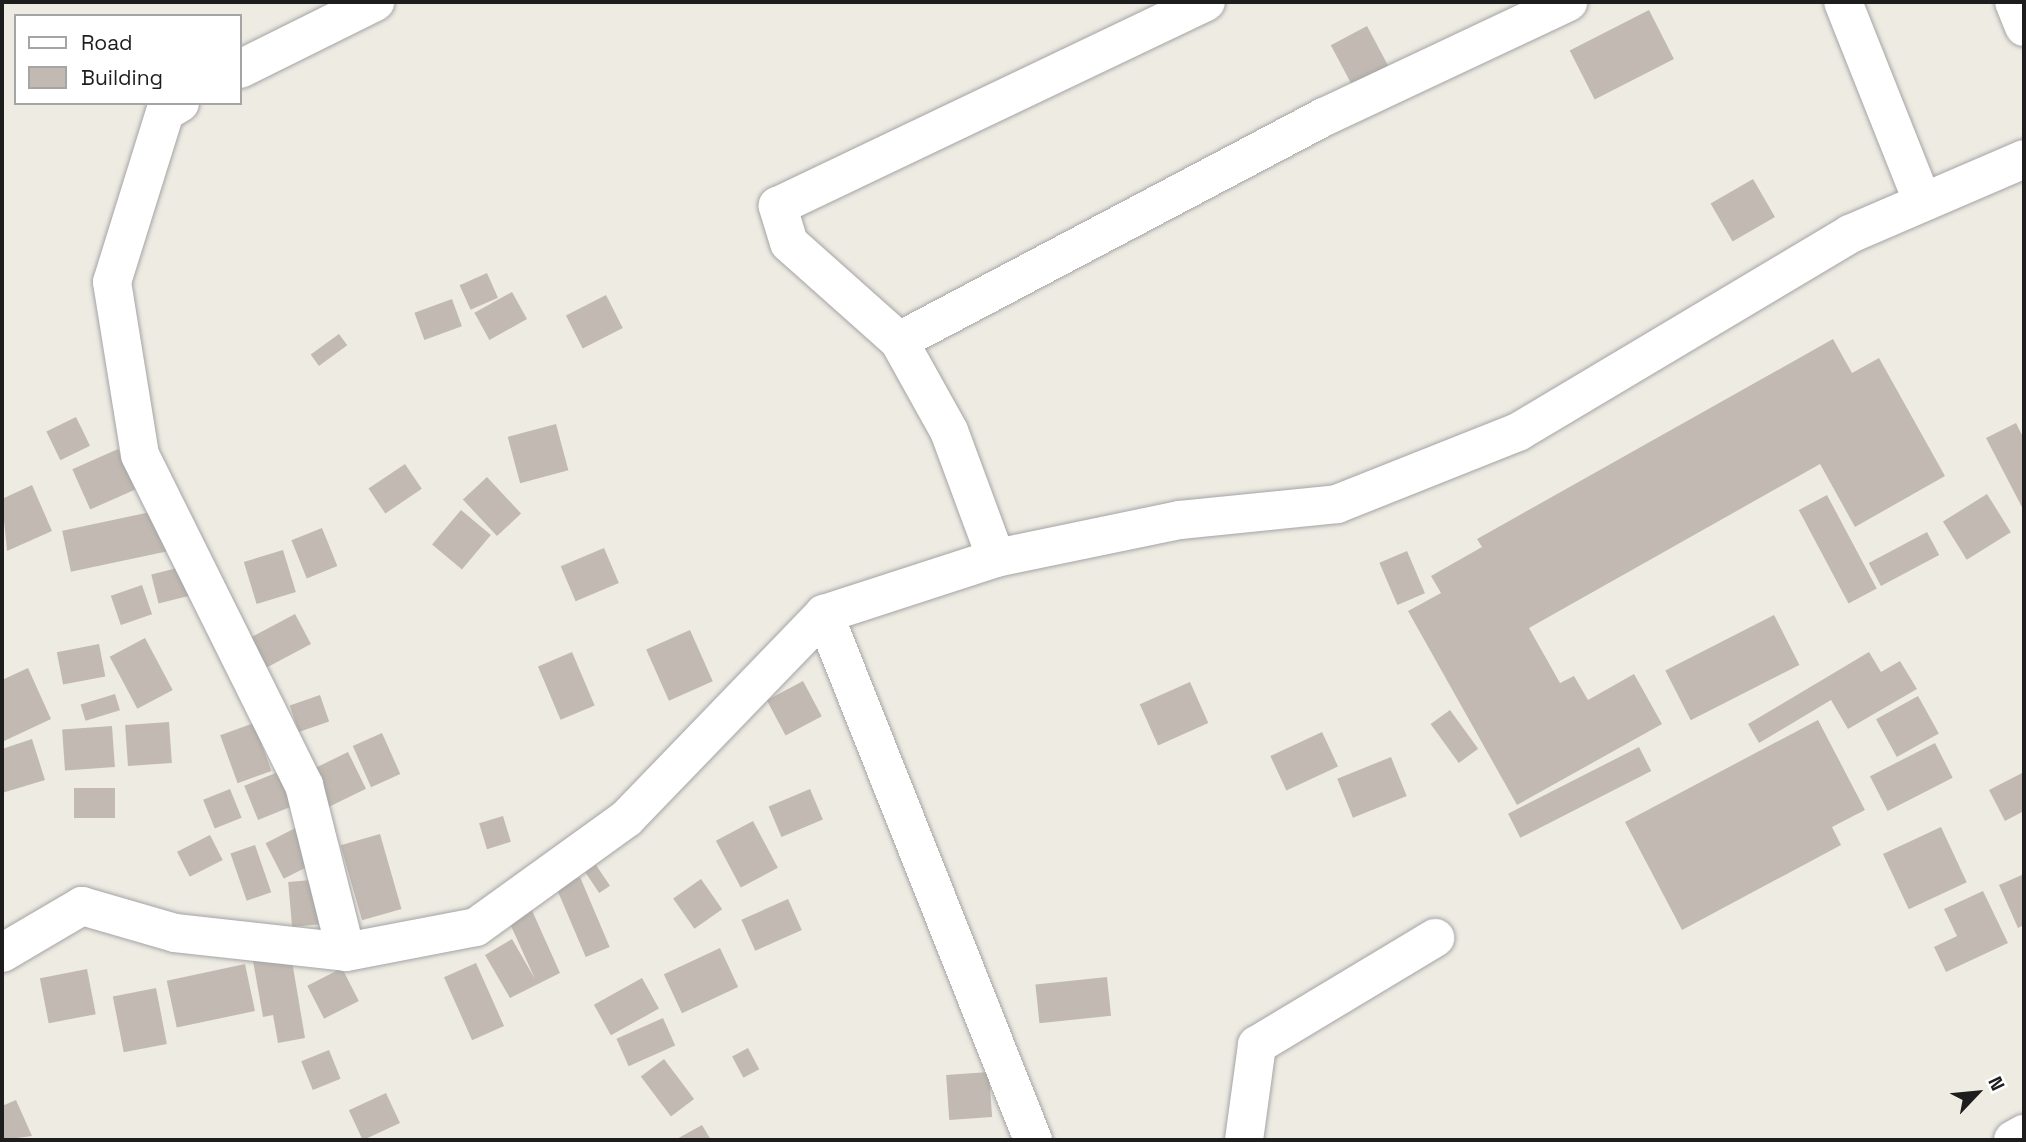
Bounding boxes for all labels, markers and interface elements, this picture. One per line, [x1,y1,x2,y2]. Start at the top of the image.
legend [14,14,242,105]
text: Road [81,29,133,56]
text: Building [81,64,163,91]
north arrow [1942,1058,2012,1128]
text: N [1982,1072,2010,1095]

